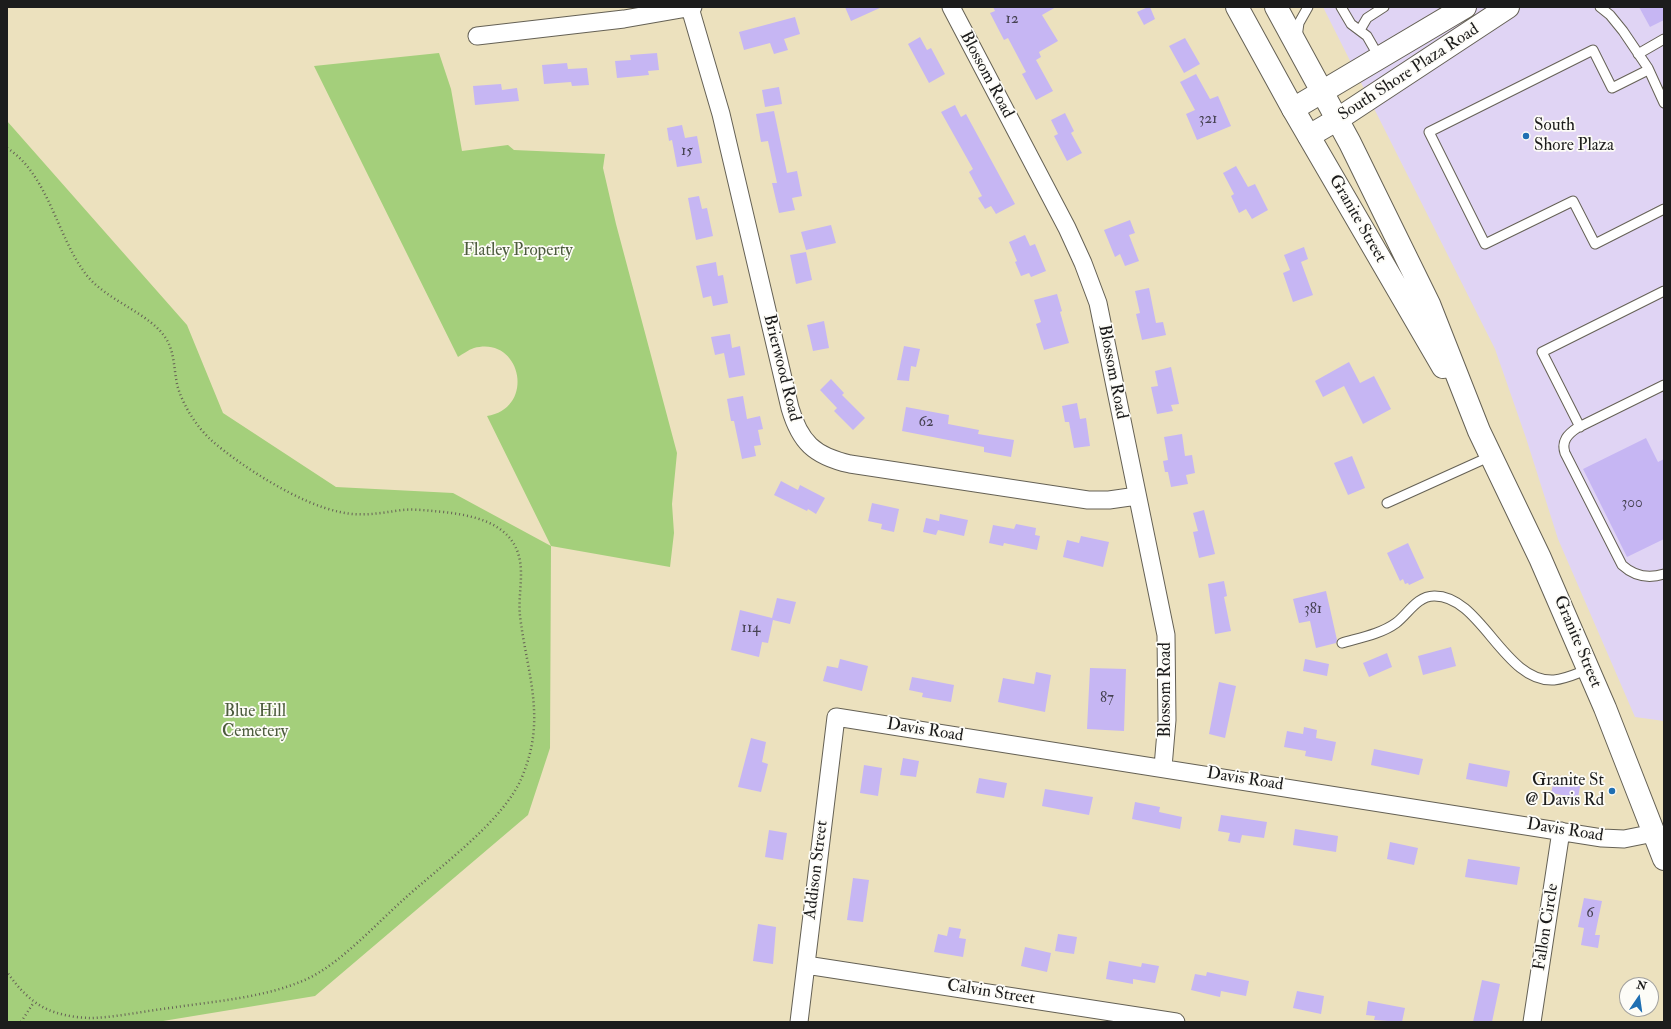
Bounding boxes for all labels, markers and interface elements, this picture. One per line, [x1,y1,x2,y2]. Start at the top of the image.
house number: 12 [1006,11,1018,29]
street label: South Shore Plaza Road [1335,20,1483,126]
street label: Blossom Road [955,28,1017,122]
house number: 321 [1199,111,1217,129]
place label: South Shore Plaza [1534,116,1614,156]
marker: South Shore Plaza [1521,131,1531,141]
house number: 15 [681,143,693,161]
street label: Granite Street [1324,171,1390,267]
park label: Flatley Property [463,241,573,261]
street label: Brierwood Road [758,312,804,424]
street label: Blossom Road [1093,323,1131,421]
house number: 62 [918,414,934,432]
house number: 300 [1621,495,1643,513]
street label: Granite Street [1548,593,1606,691]
house number: 381 [1304,601,1322,619]
house number: 114 [742,620,760,638]
street label: Blossom Road [1156,642,1176,738]
house number: 87 [1100,690,1114,708]
park label: Blue Hill Cemetery [222,702,288,742]
street label: Davis Road [885,715,965,747]
street label: Davis Road [1205,764,1285,796]
place label: Granite St @ Davis Rd [1525,771,1604,811]
marker: Granite St @ Davis Rd [1607,786,1617,796]
street label: Davis Road [1525,815,1605,847]
street label: Addison Street [801,819,833,921]
street label: Fallon Circle [1530,882,1564,972]
house number: 6 [1586,905,1594,923]
street label: Calvin Street [946,976,1036,1010]
north arrow [1619,977,1659,1017]
text: N [1635,978,1648,993]

